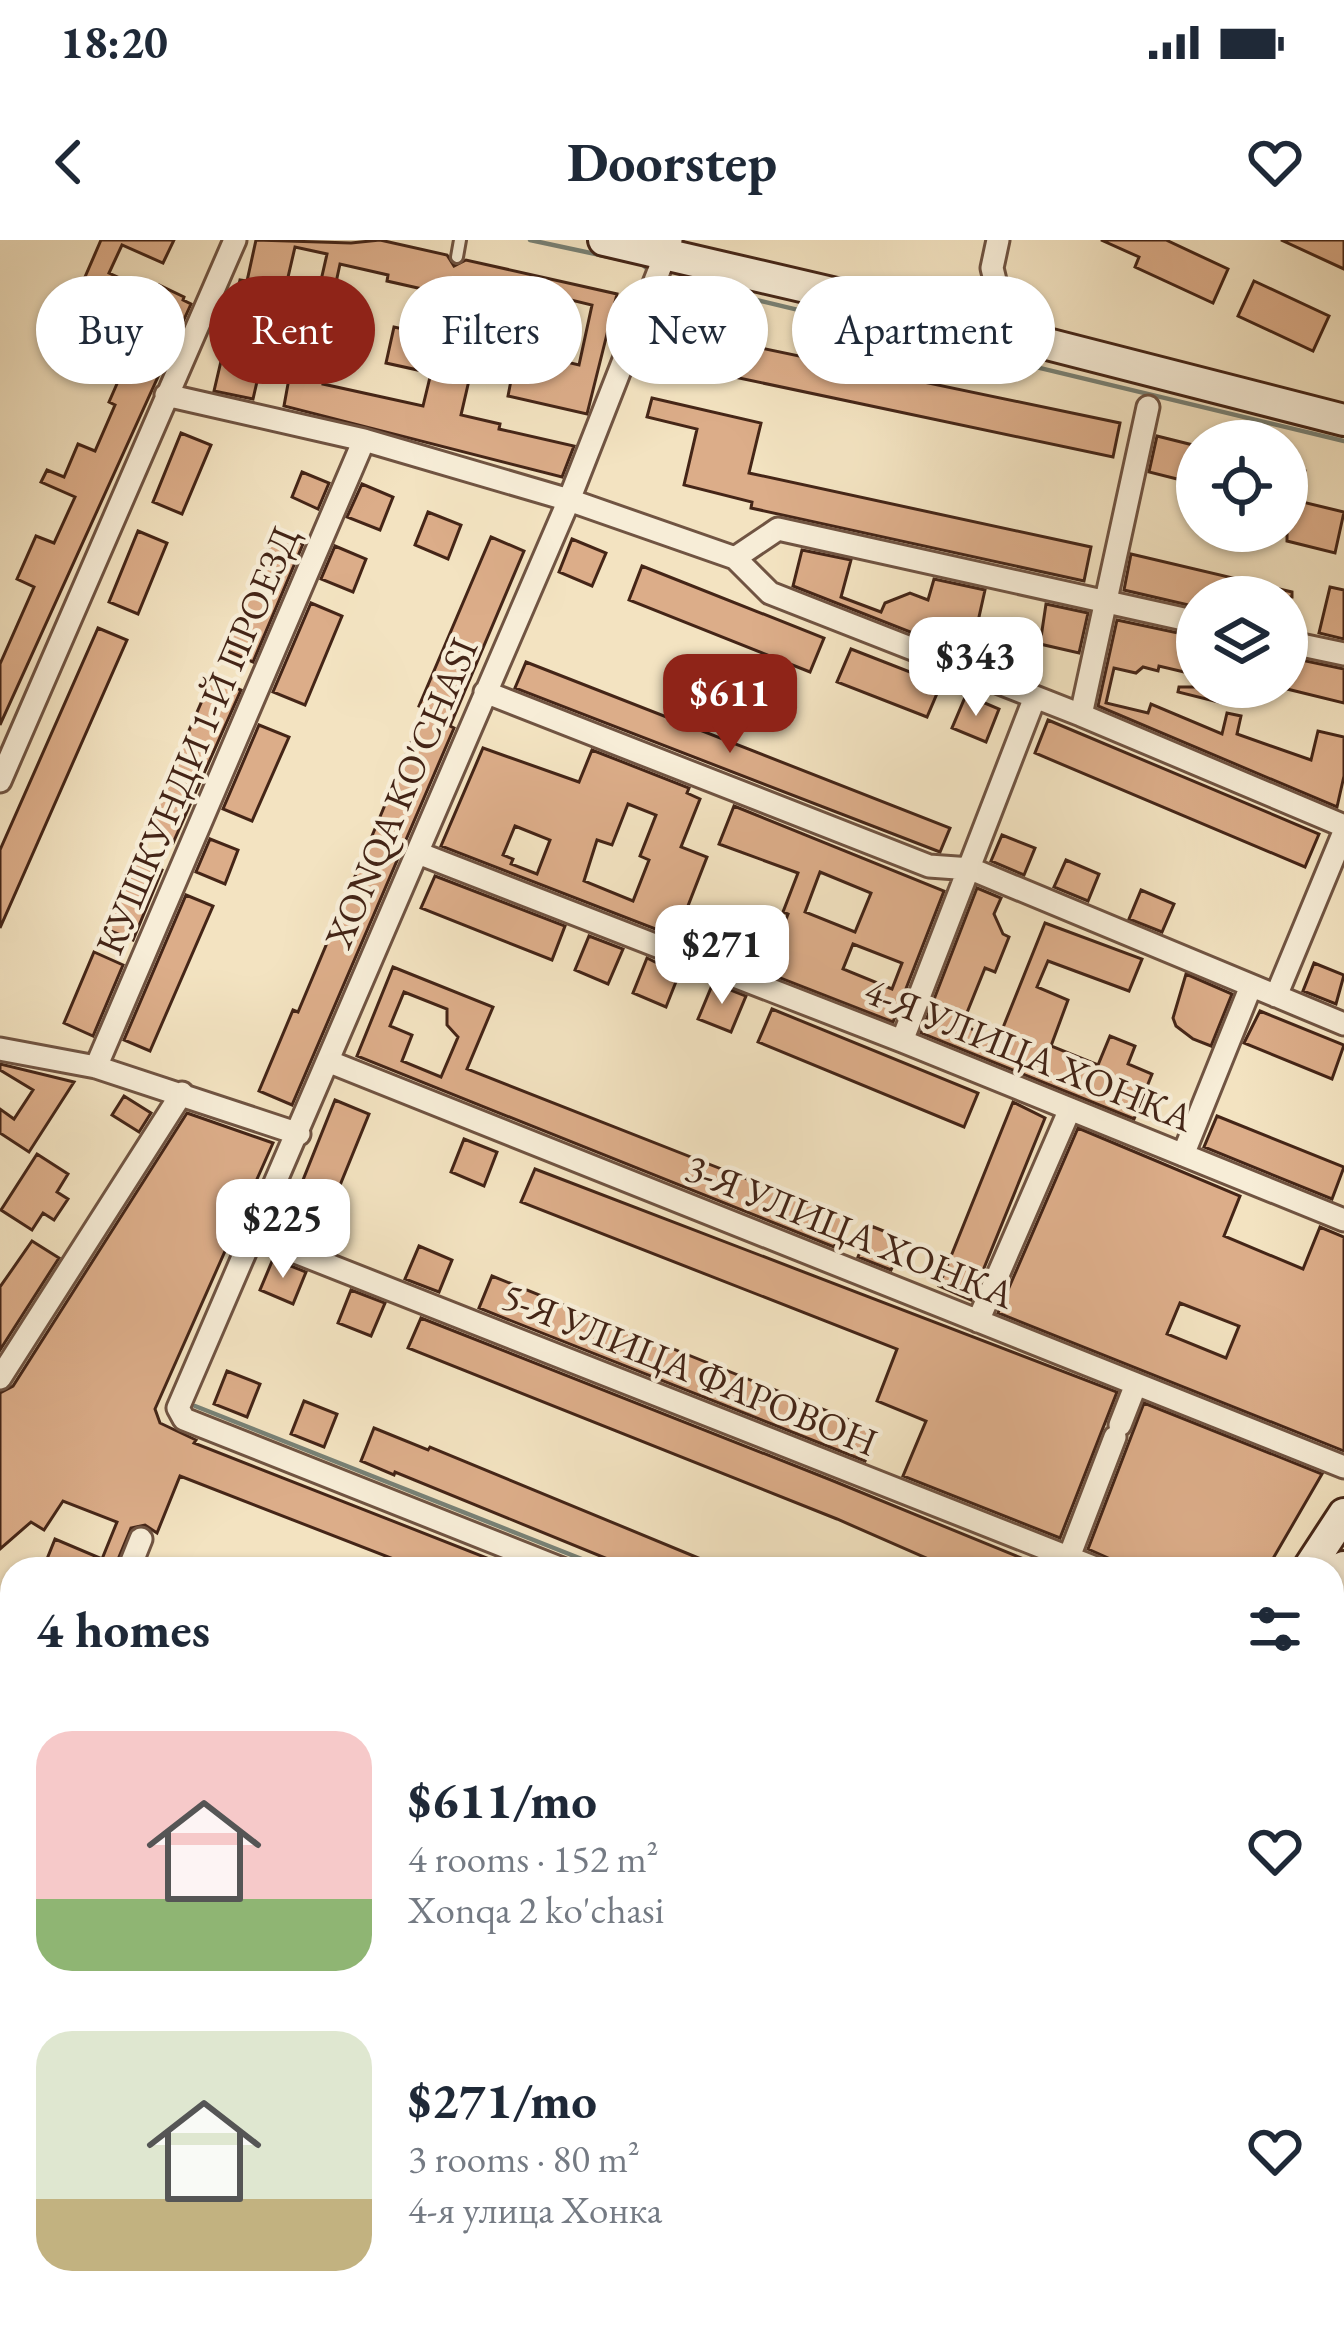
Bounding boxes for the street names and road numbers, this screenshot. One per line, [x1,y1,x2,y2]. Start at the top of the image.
street label: КУШКУНДИ 1-Й ПРОЕЗД [84,518,310,962]
street label: XONQA KO'CHASI [312,630,489,957]
street label: 4-Я УЛИЦА ХОНКА [857,965,1202,1144]
street label: 3-Я УЛИЦА ХОНКА [678,1142,1023,1321]
street label: 5-Я УЛИЦА ФАРОВОН [495,1270,885,1468]

